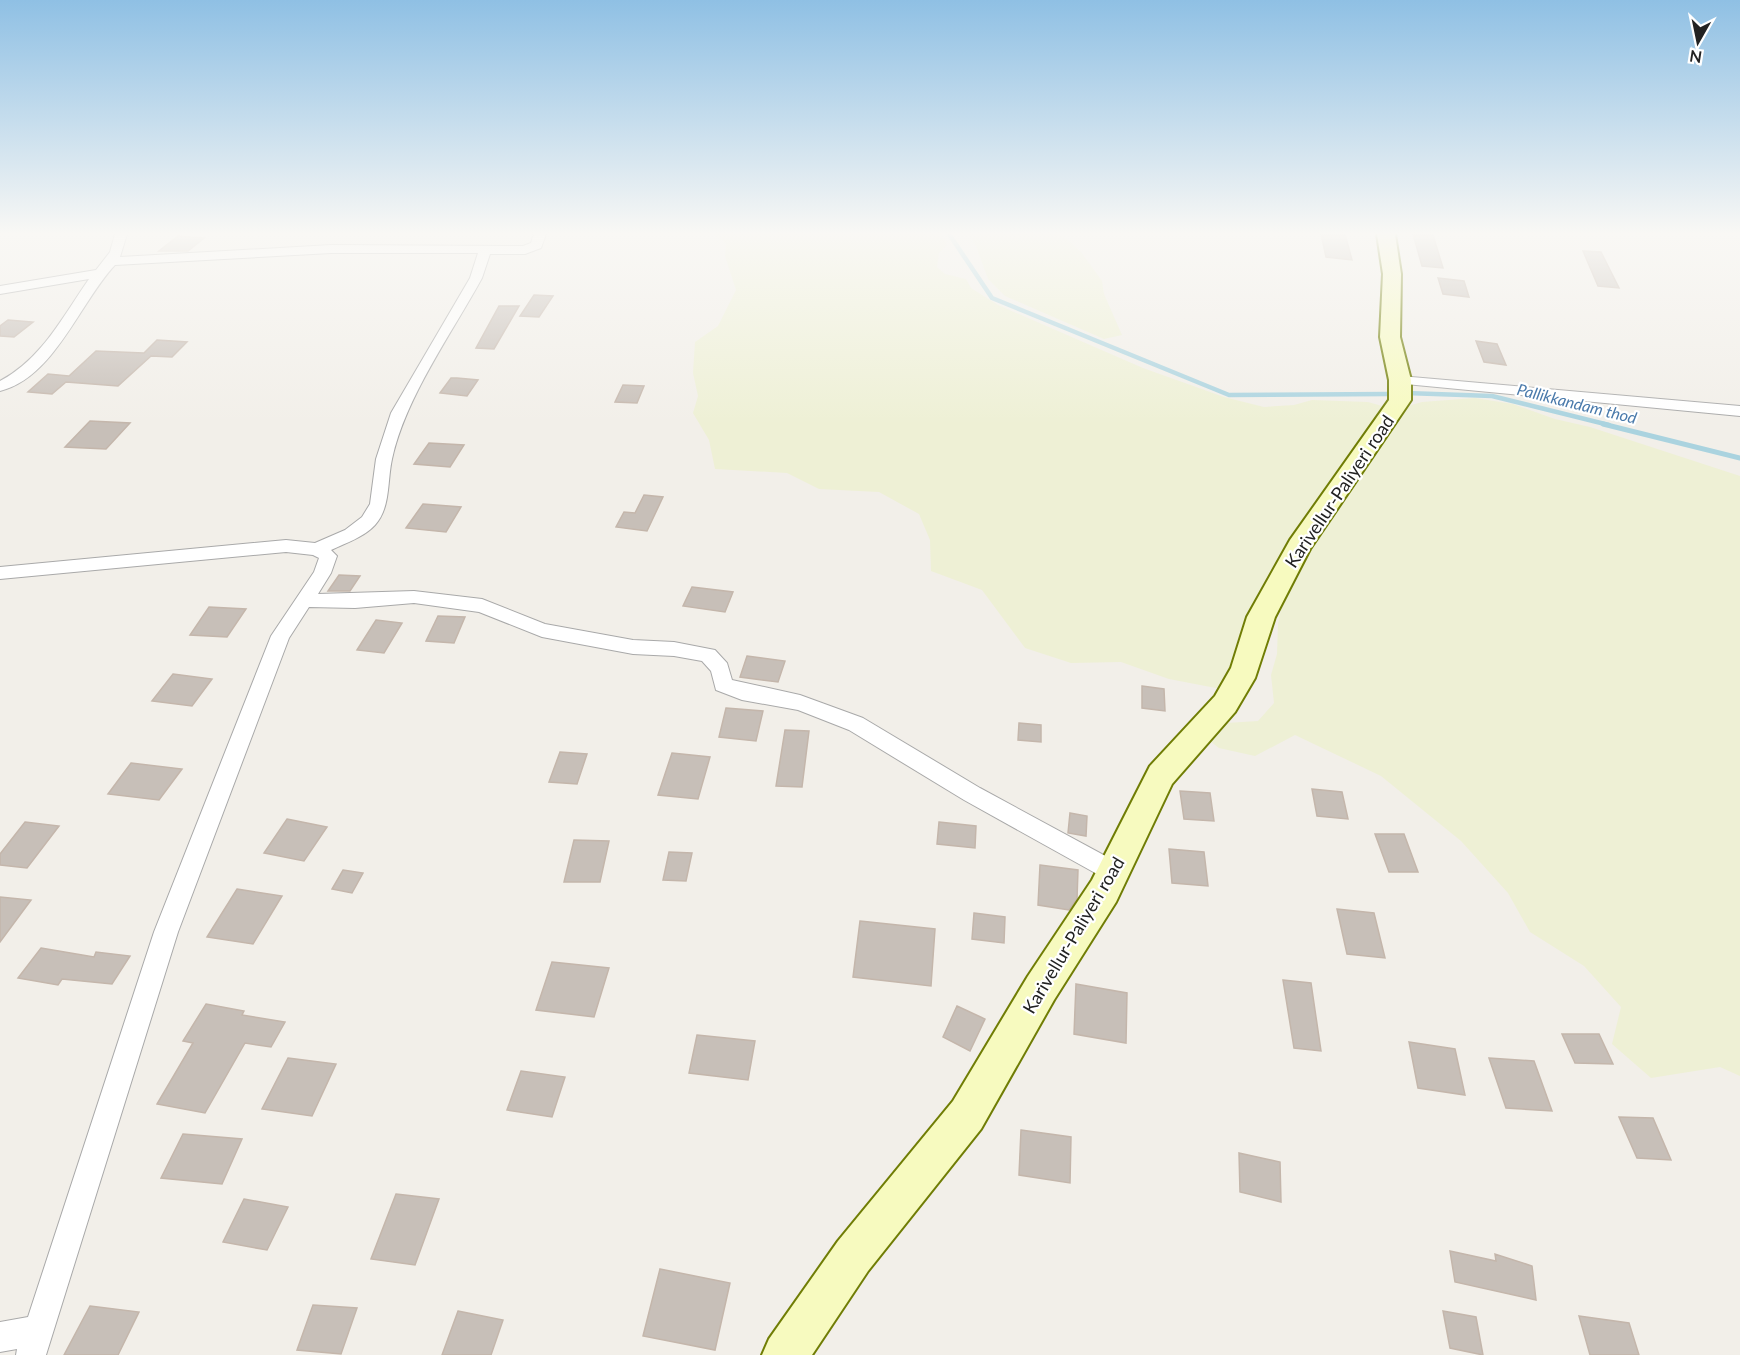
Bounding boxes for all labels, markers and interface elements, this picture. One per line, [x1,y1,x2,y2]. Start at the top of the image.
north arrow [1668,12,1728,72]
text: N [1688,47,1703,68]
water label: Pallikkandam thod [1515,379,1639,427]
street label: Karivellur-Paliyeri road [1280,411,1398,571]
street label: Karivellur-Paliyeri road [1017,853,1129,1017]

